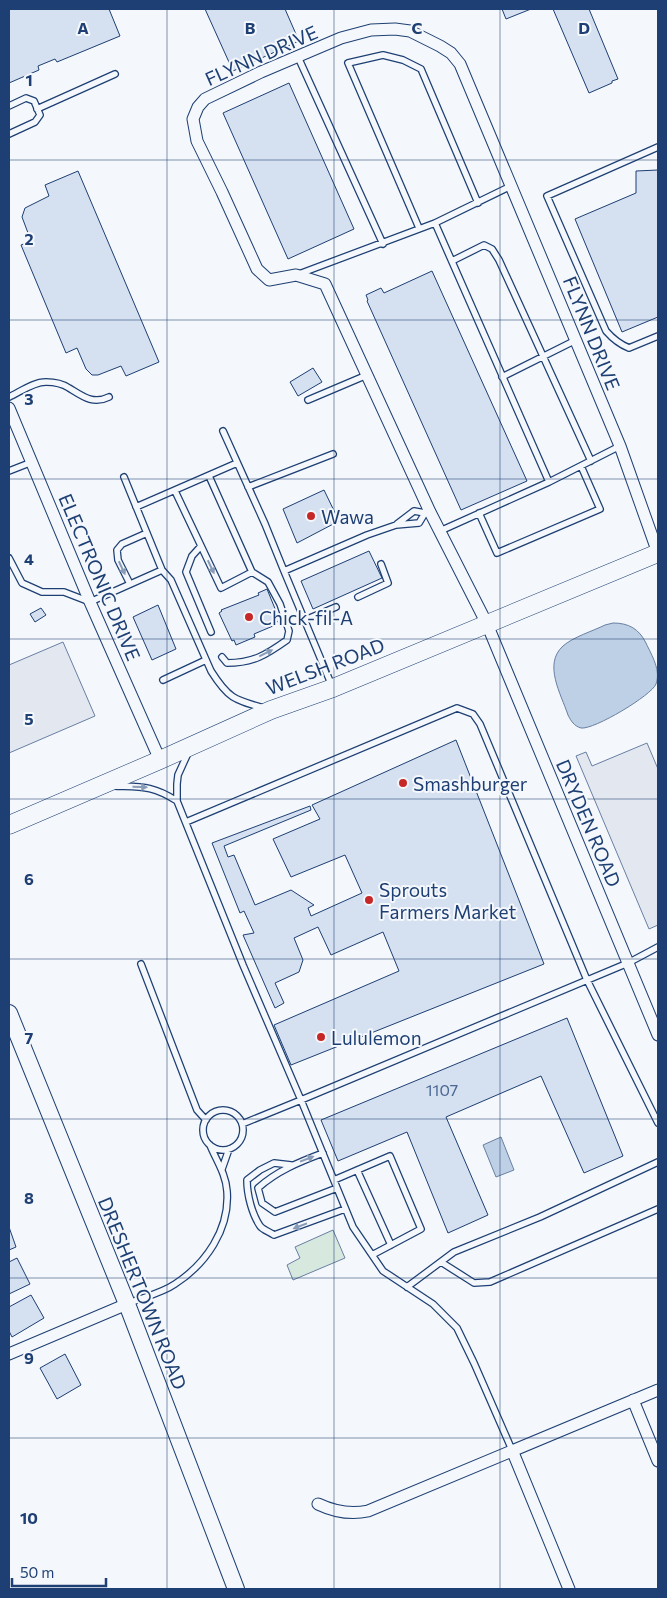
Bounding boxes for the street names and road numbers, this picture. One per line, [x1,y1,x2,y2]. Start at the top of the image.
street label: FLYNN DRIVE [201,20,321,90]
street label: FLYNN DRIVE [559,273,625,393]
street label: ELECTRONIC DRIVE [54,490,146,664]
street label: WELSH ROAD [263,633,387,699]
street label: DRYDEN ROAD [552,756,626,890]
street label: DRESHERTOWN ROAD [94,1193,192,1393]

